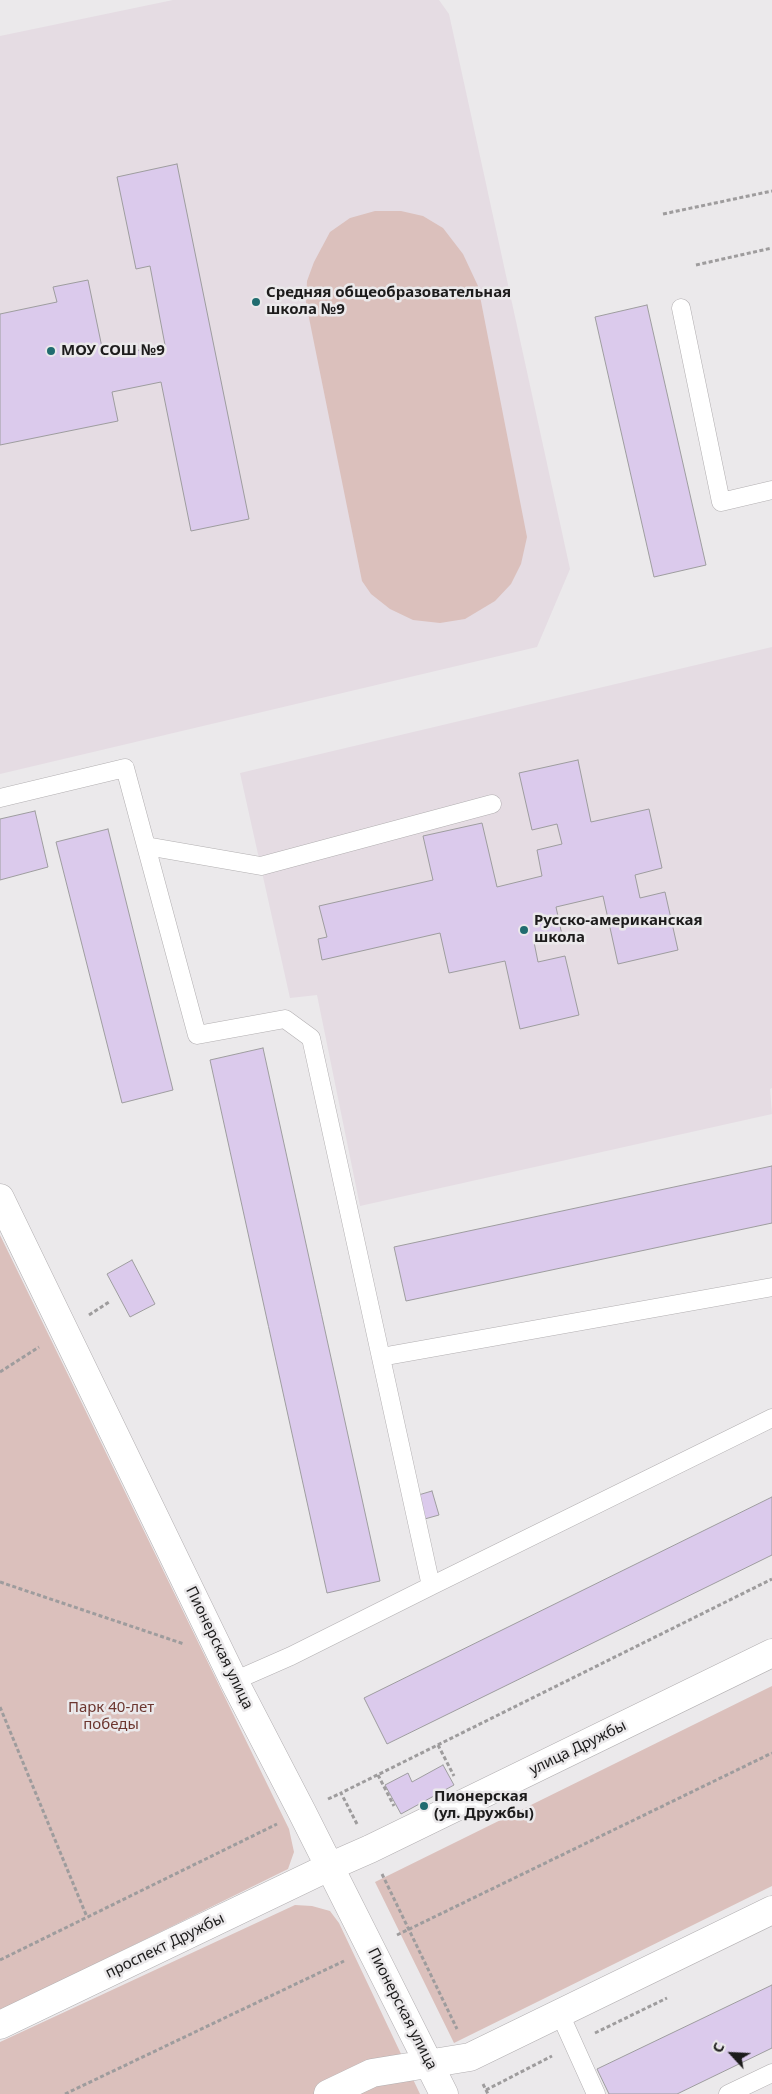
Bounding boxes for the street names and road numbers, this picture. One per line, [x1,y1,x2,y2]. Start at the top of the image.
street label: Пионерская улица [181,1584,257,1712]
street label: улица Дружбы [527,1717,629,1779]
street label: проспект Дружбы [103,1909,227,1983]
street label: Пионерская улица [363,1945,441,2073]

